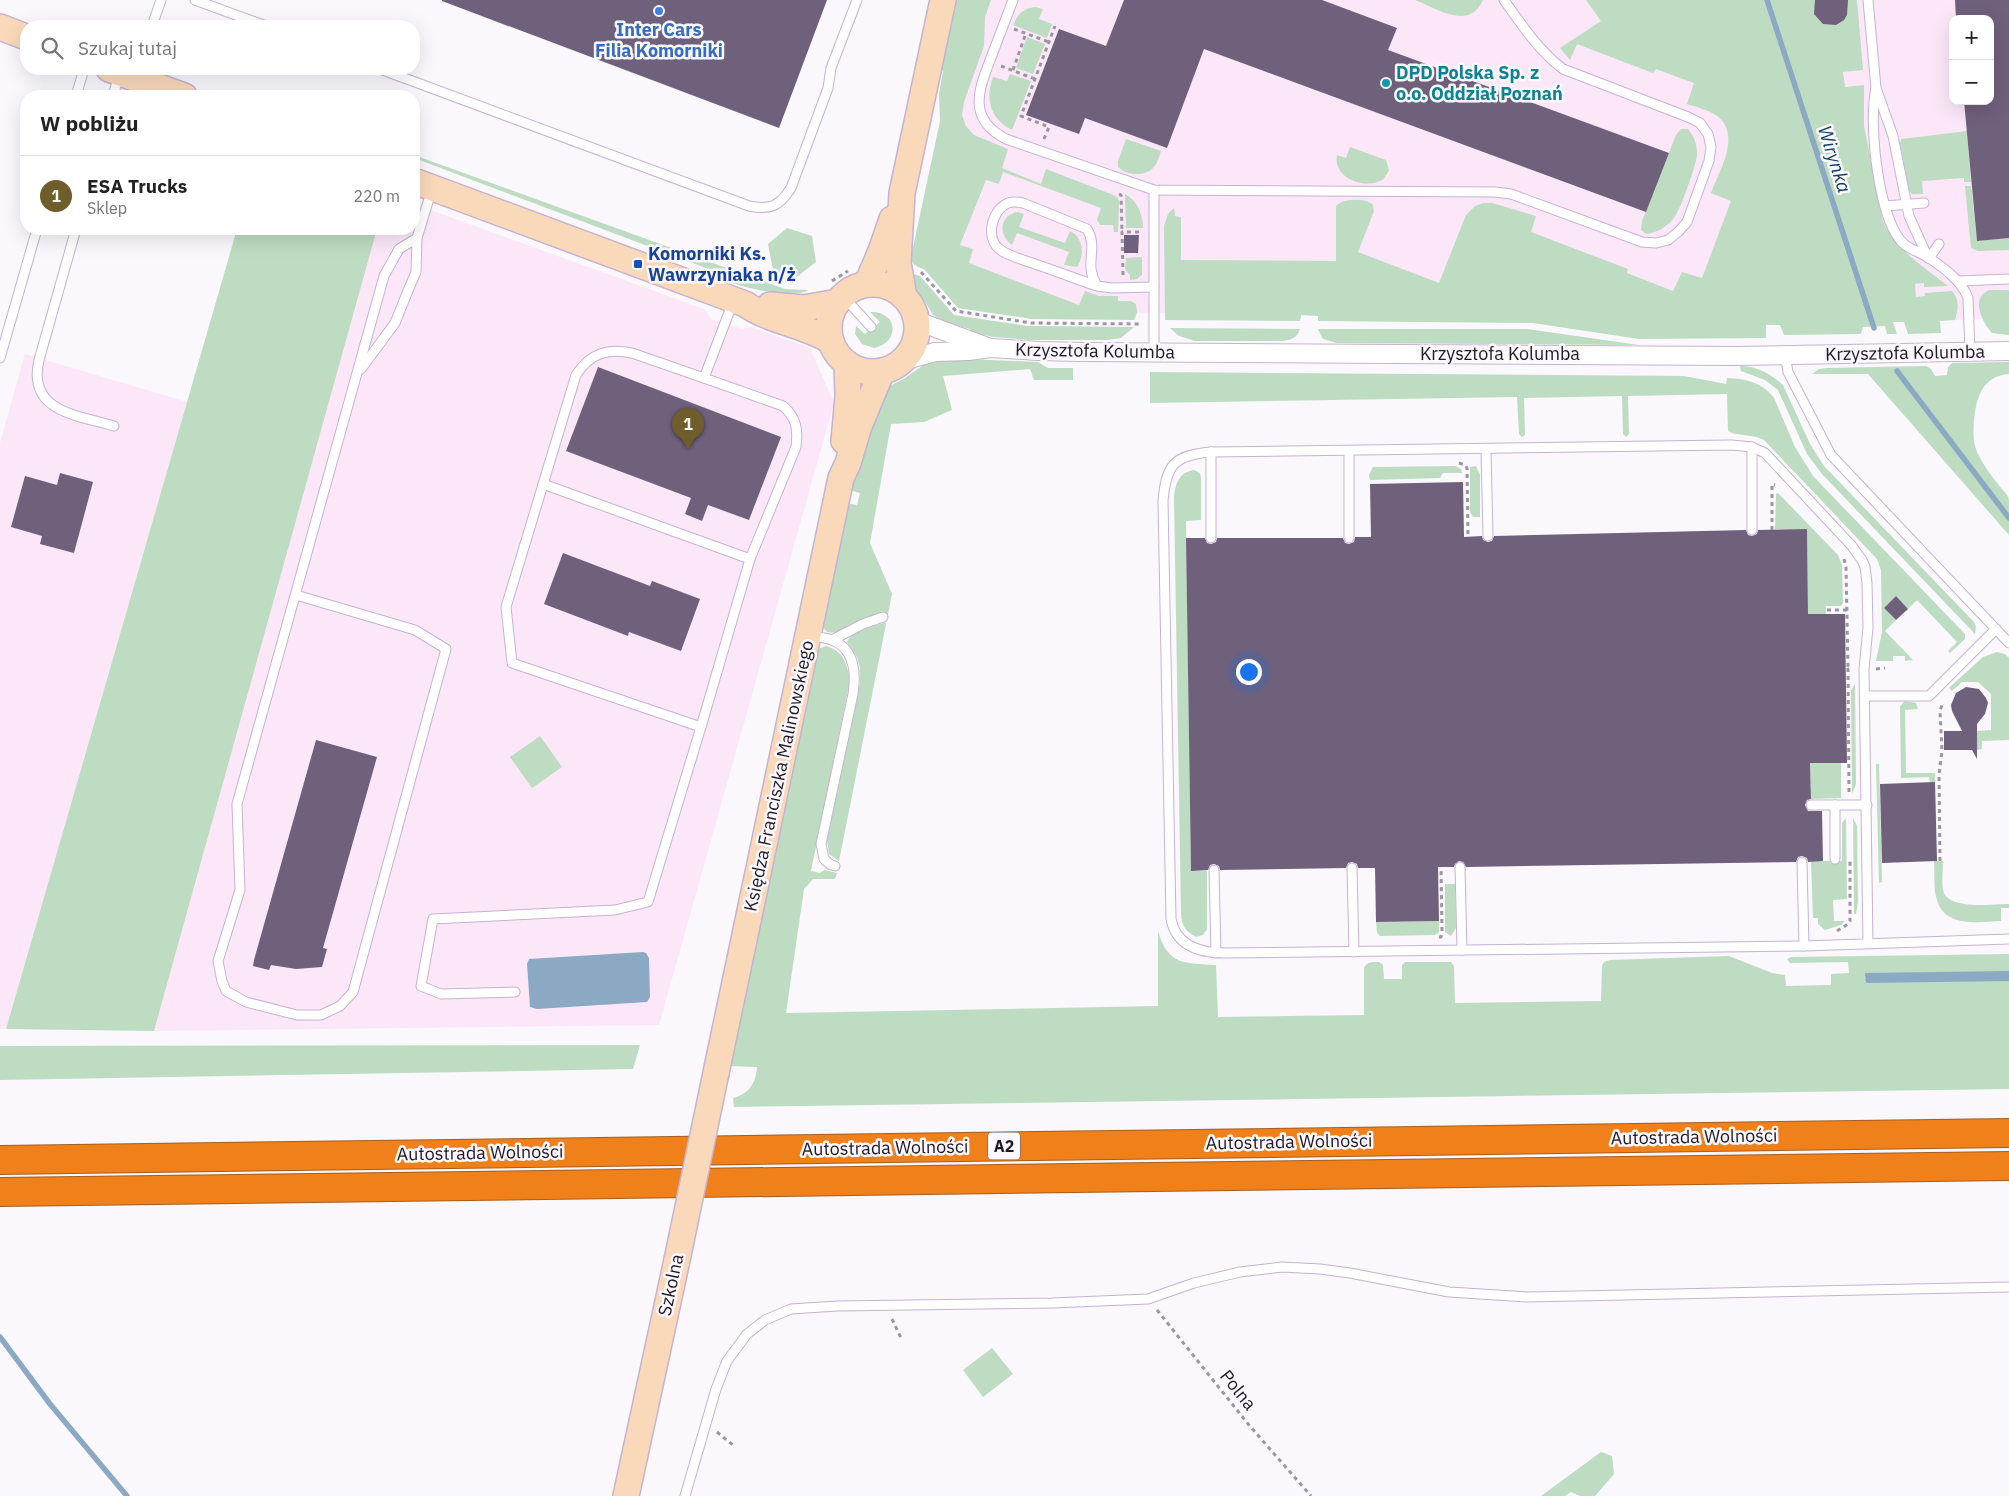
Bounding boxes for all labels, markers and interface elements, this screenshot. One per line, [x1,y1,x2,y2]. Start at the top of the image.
marker: Inter Cars Filia Komorniki [653,5,665,17]
map controls [1949,15,1994,105]
button: + [1949,15,1994,60]
place label: Inter Cars Filia Komorniki [595,18,723,62]
search box [20,20,420,75]
icon: search [38,34,66,62]
text: Szukaj tutaj [78,36,177,60]
button: − [1949,60,1994,105]
place label: DPD Polska Sp. z o.o. Oddział Poznań [1396,61,1563,105]
marker: DPD Polska Sp. z o.o. Oddział Poznań [1380,77,1392,89]
text: W pobliżu [40,109,139,137]
water label: Wirynka [1813,122,1857,196]
text: ESA Trucks [87,174,187,198]
text: 1 [51,186,61,206]
text: 220 m [353,186,400,206]
text: Sklep [87,198,127,218]
place label: Komorniki Ks. Wawrzyniaka n/ż [648,242,796,286]
marker: Komorniki Ks. Wawrzyniaka n/ż [632,258,644,270]
street label: Krzysztofa Kolumba [1015,338,1176,363]
street label: Krzysztofa Kolumba [1825,340,1986,365]
street label: Krzysztofa Kolumba [1420,342,1580,365]
pin: 1 [672,408,704,449]
street label: Księdza Franciszka Malinowskiego [738,638,819,914]
your location [1236,659,1262,685]
street label: Autostrada Wolności [1610,1124,1778,1149]
street label: Autostrada Wolności [1205,1129,1373,1154]
road number: A2 [988,1132,1020,1160]
street label: Autostrada Wolności [801,1135,969,1160]
street label: Autostrada Wolności [396,1140,564,1165]
street label: Szkolna [653,1251,688,1318]
street label: Polna [1215,1365,1262,1415]

